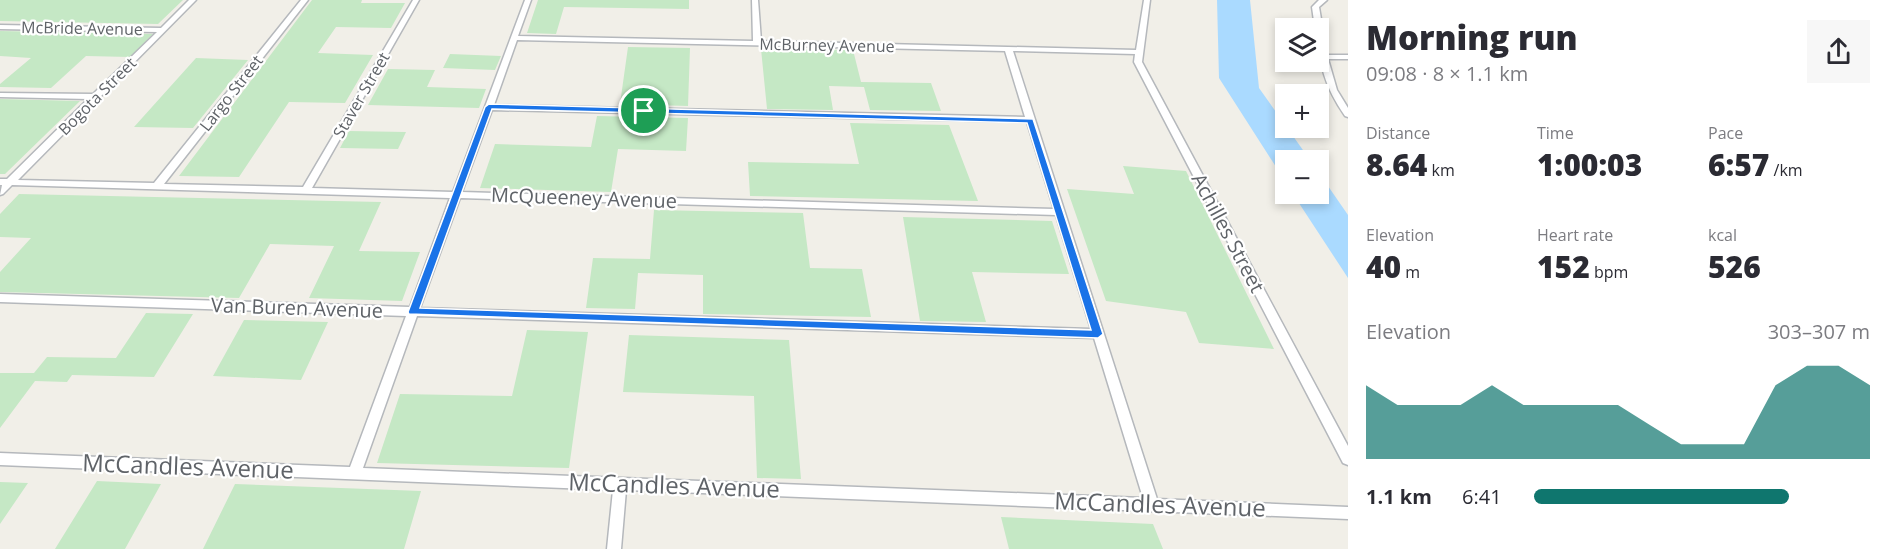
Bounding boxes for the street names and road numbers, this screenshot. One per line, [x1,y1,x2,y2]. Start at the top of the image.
street label: McBride Avenue [21,16,143,40]
street label: McBurney Avenue [759,33,895,57]
street label: Staver Street [328,48,395,142]
street label: Largo Street [194,50,268,136]
street label: Bogota Street [53,52,141,140]
street label: Achilles Street [1186,168,1271,297]
street label: McQueeney Avenue [491,181,678,214]
street label: Van Buren Avenue [211,291,384,324]
street label: McCandles Avenue [82,445,294,486]
street label: McCandles Avenue [568,464,780,505]
street label: McCandles Avenue [1054,483,1266,524]

